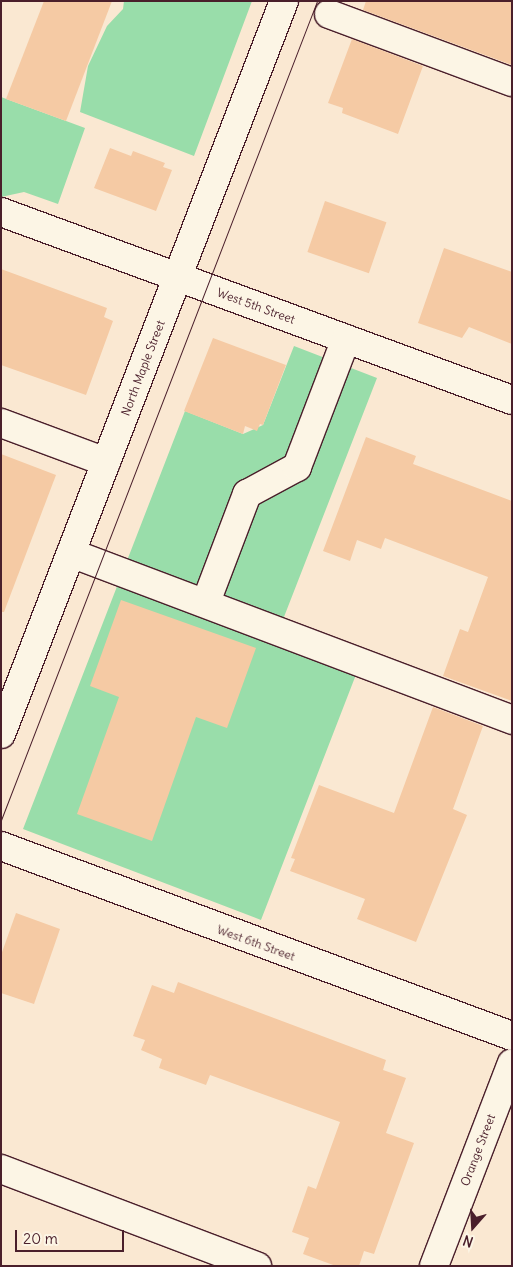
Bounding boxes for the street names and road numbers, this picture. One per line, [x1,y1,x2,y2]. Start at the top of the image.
street label: West 5th Street [215,285,297,327]
street label: North Maple Street [118,318,168,418]
street label: West 6th Street [215,922,297,964]
street label: Orange Street [458,1112,498,1188]

